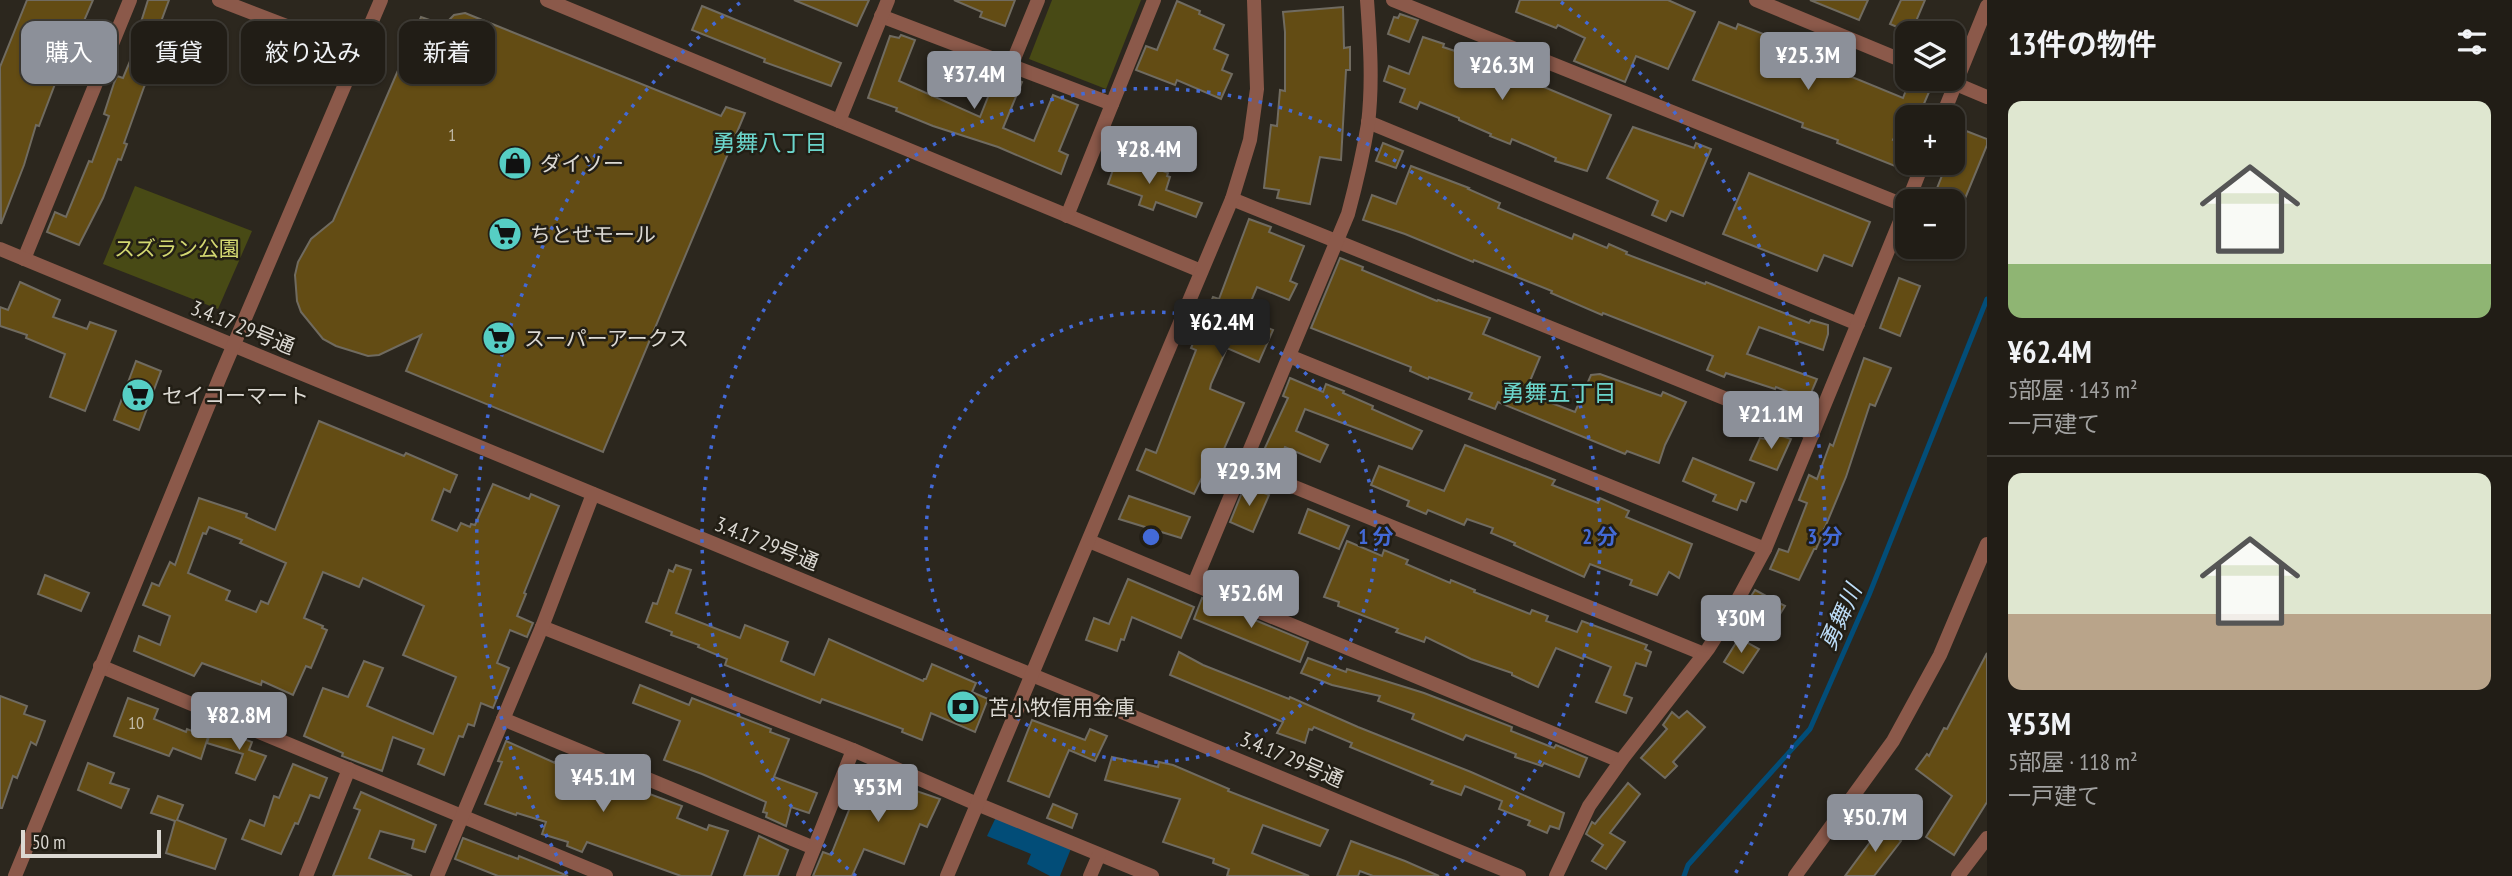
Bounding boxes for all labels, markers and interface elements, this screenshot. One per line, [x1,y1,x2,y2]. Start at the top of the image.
chip: 購入 [21,21,117,84]
chip: 賃貸 [131,21,227,84]
chip: 絞り込み [241,21,385,84]
chip: 新着 [399,21,495,84]
map controls [1895,21,1965,259]
button: layers [1895,21,1965,91]
icon: filters [2453,23,2491,61]
text: 13件の物件 [2008,24,2157,63]
pin: ¥25.3M [1751,32,1865,92]
text: ¥25.3M [1776,40,1840,69]
pin: ¥26.3M [1445,42,1559,102]
text: ¥26.3M [1470,50,1534,79]
pin: ¥37.4M [917,52,1031,111]
text: ¥37.4M [943,59,1005,88]
button: + [1895,105,1965,175]
house number: 1 [448,123,456,146]
pin: ¥28.4M [1092,127,1206,186]
district label: 勇舞八丁目 [713,128,828,157]
text: ¥28.4M [1117,134,1181,163]
shop icon: ダイソー [496,144,534,182]
icon: home [2187,146,2313,272]
place label: ダイソー [540,150,624,177]
button: − [1895,189,1965,259]
supermarket icon: ちとせモール [486,215,524,253]
place label: ちとせモール [530,221,656,248]
park label: スズラン公園 [114,235,240,262]
street label: 3.4.17 29号通 [187,294,299,360]
pin: ¥62.4M [1165,300,1279,359]
text: ¥62.4M [1190,307,1254,336]
supermarket icon: スーパーアークス [480,319,518,357]
place label: スーパーアークス [524,325,689,352]
text: ¥62.4M [2008,332,2092,371]
text: 5部屋 · 143 m² [2008,375,2138,404]
supermarket icon: セイコーマート [119,376,157,414]
district label: 勇舞五丁目 [1502,378,1617,407]
place label: セイコーマート [162,382,309,409]
pin: ¥21.1M [1714,392,1828,451]
text: ¥21.1M [1739,399,1803,428]
text: 一戸建て [2008,409,2100,438]
pin: ¥29.3M [1192,448,1306,508]
text: ¥29.3M [1217,456,1281,485]
street label: 3.4.17 29号通 [711,510,823,576]
icon: home [2187,518,2313,644]
text: 1 分 [1358,523,1394,550]
text: 2 分 [1582,523,1618,550]
text: 3 分 [1807,523,1843,550]
centre of rings [1139,525,1163,549]
pin: ¥52.6M [1194,570,1308,630]
water label: 勇舞川 [1813,577,1868,654]
text: ¥52.6M [1219,578,1283,607]
pin: ¥30M [1700,596,1782,655]
text: ¥30M [1717,603,1765,632]
bank icon: 苫小牧信用金庫 [944,688,982,726]
pin: ¥82.8M [182,692,296,752]
place label: 苫小牧信用金庫 [988,694,1135,721]
text: ¥82.8M [207,700,271,729]
text: ¥53M [2008,704,2071,743]
house number: 10 [128,711,144,734]
street label: 3.4.17 29号通 [1236,725,1348,793]
text: 5部屋 · 118 m² [2008,747,2138,776]
pin: ¥45.1M [546,754,660,814]
text: ¥45.1M [571,762,635,791]
pin: ¥53M [837,764,919,824]
text: ¥53M [854,772,902,801]
text: 一戸建て [2008,781,2100,810]
pin: ¥50.7M [1818,794,1932,854]
text: ¥50.7M [1843,802,1907,831]
scale bar [21,827,161,859]
text: 50 m [32,830,66,854]

